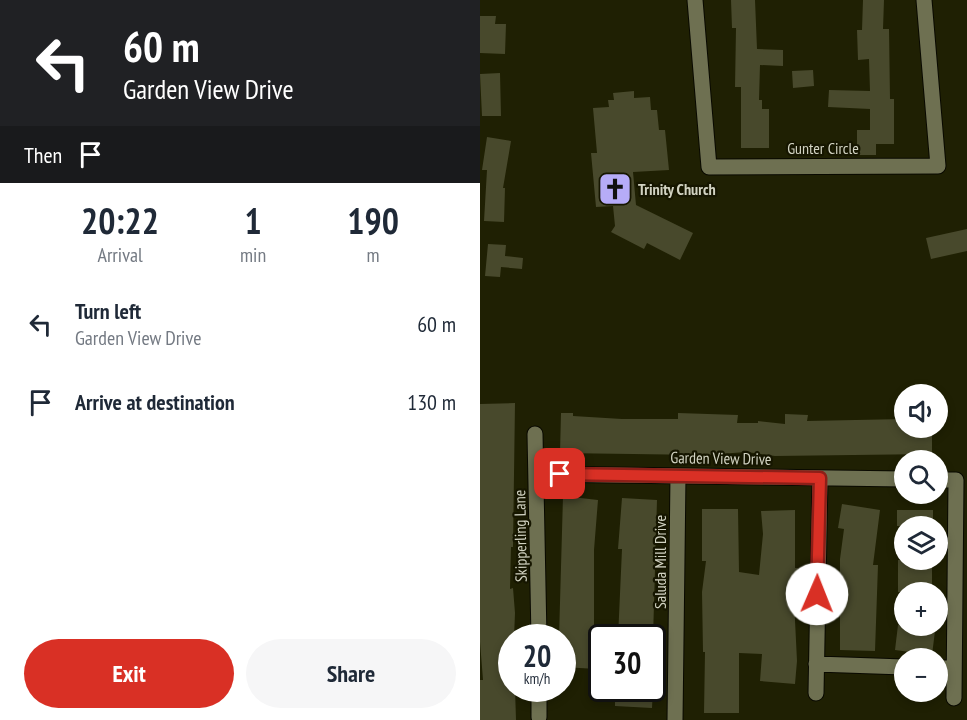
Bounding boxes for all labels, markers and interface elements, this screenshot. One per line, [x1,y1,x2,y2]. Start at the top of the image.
text: 60 m [123,19,200,74]
icon: left [24,24,102,102]
text: Garden View Drive [123,72,294,106]
icon: arrive [74,138,107,171]
street label: Gunter Circle [787,138,859,158]
text: Then [24,141,62,169]
church icon: Trinity Church [597,171,633,207]
place label: Trinity Church [638,179,716,199]
text: 20:22 [81,197,159,244]
text: 1 [244,197,262,244]
text: 190 [347,197,399,244]
text: Arrival [97,242,143,268]
text: min [240,242,266,268]
text: m [367,242,380,268]
text: Turn left [75,297,141,325]
icon: left [24,308,57,341]
text: 60 m [417,310,456,338]
text: Garden View Drive [75,325,201,351]
map controls [894,384,948,702]
button: sound [894,384,948,438]
icon: arrive [24,386,57,419]
text: Arrive at destination [75,388,235,416]
text: 130 m [407,388,456,416]
street label: Garden View Drive [670,447,772,469]
pin [534,448,585,499]
button: search [894,450,948,504]
icon: arrive [543,457,576,490]
street label: Skipperling Lane [509,490,531,582]
street label: Saluda Mill Drive [650,515,670,609]
button: layers [894,516,948,570]
position arrow [785,562,849,626]
button: + [894,582,948,636]
speed limit sign: 30 [588,624,666,702]
text: 20 [523,636,551,675]
button: Exit [24,639,234,708]
button: Share [246,639,456,708]
button: − [894,648,948,702]
text: km/h [524,669,550,688]

